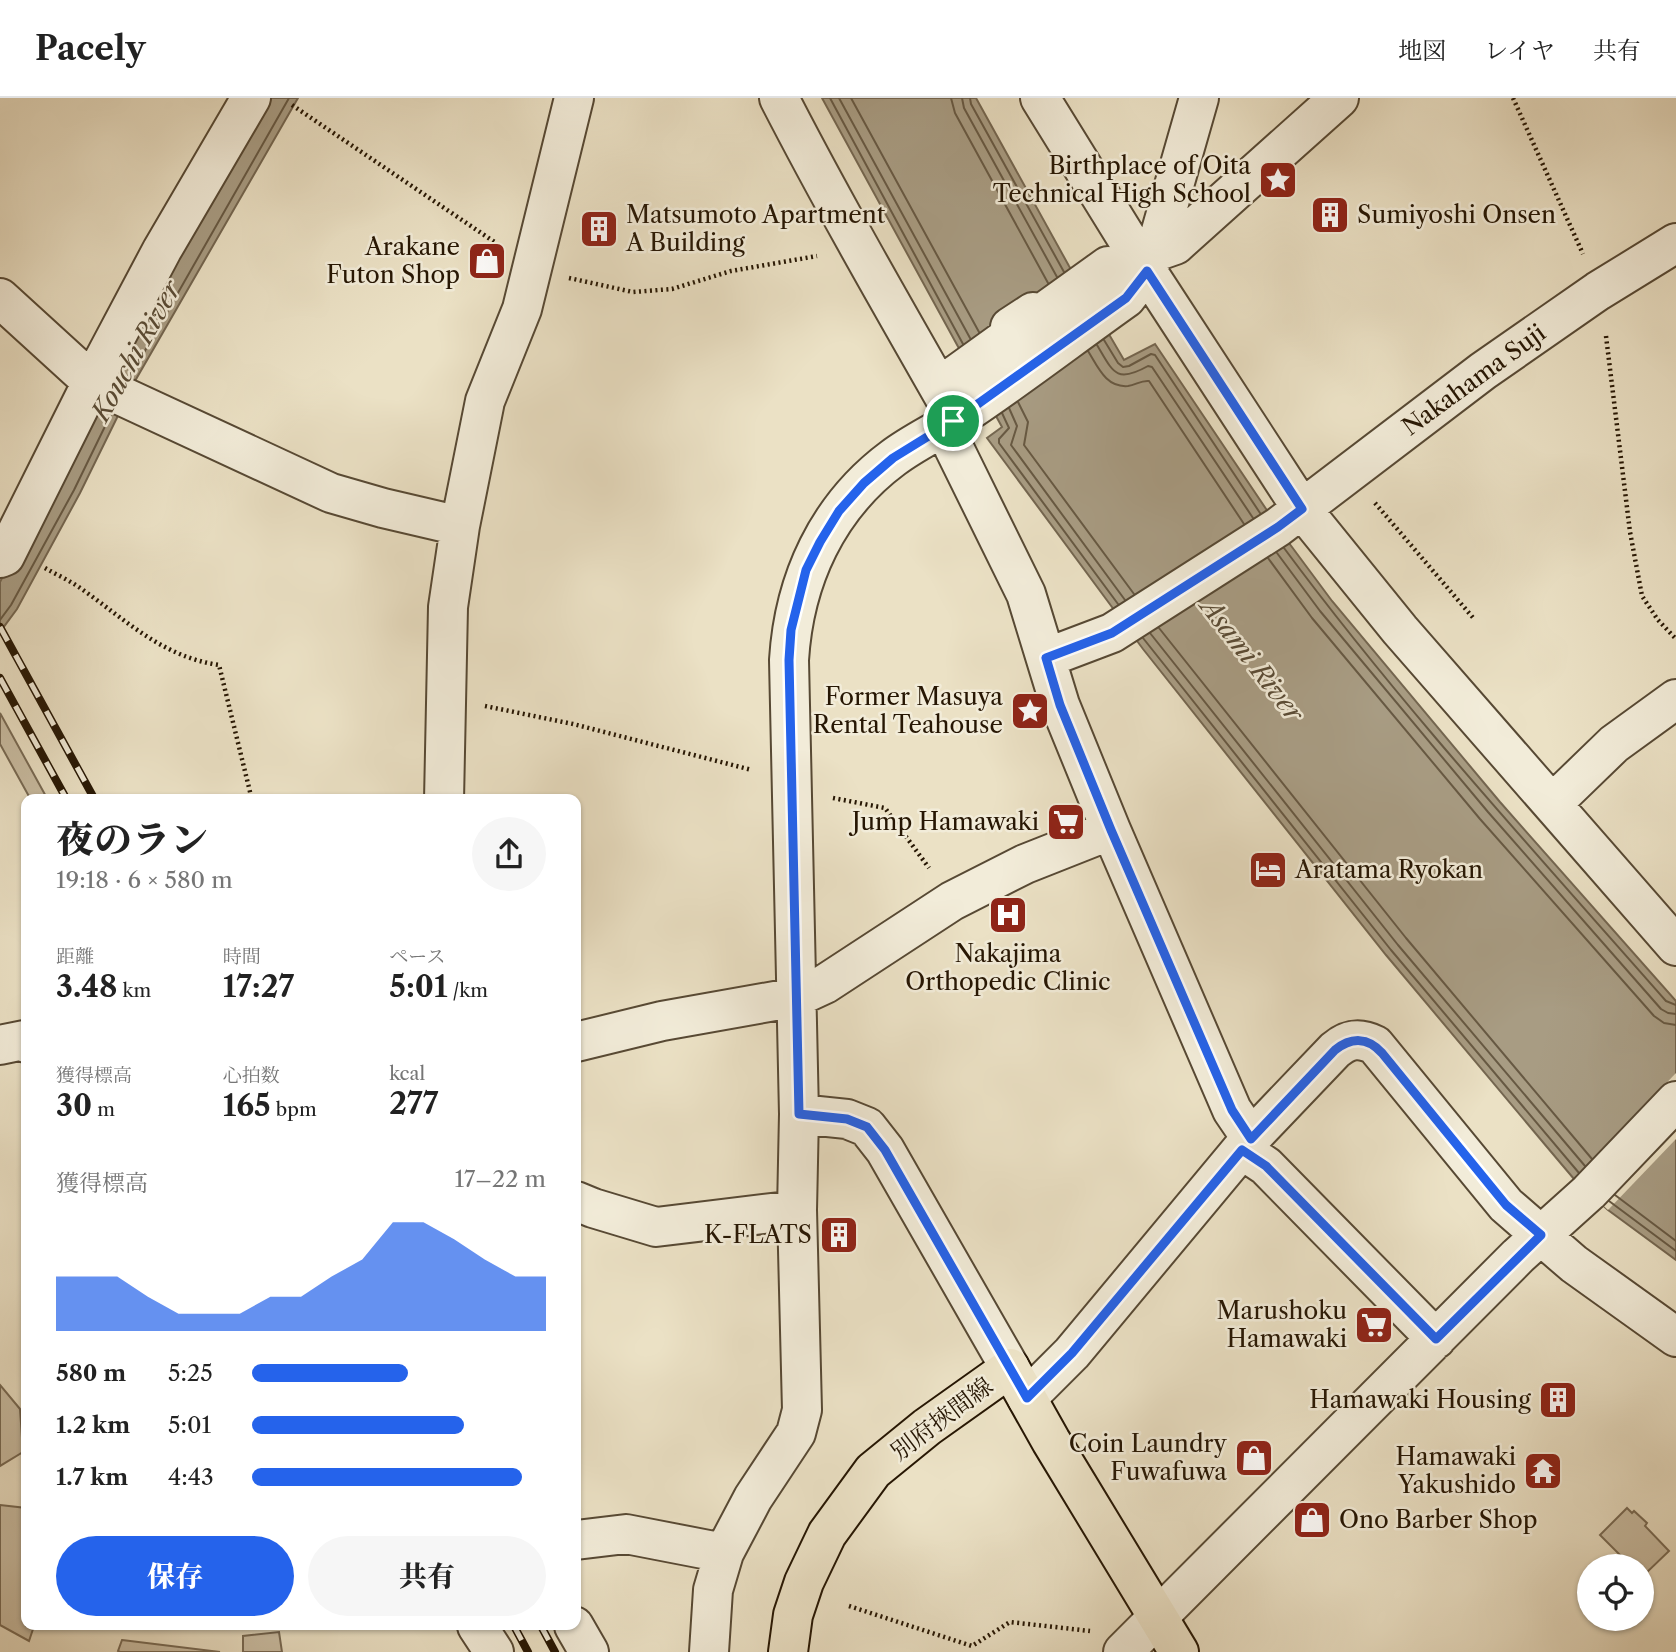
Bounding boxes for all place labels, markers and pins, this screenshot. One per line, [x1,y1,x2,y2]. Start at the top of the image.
place label: Birthplace of Oita Technical High School [993,151,1251,208]
place icon: Birthplace of Oita Technical High School [1257,159,1299,201]
building icon: Sumiyoshi Onsen [1309,194,1351,236]
place label: Matsumoto Apartment A Building [625,200,886,257]
place label: Sumiyoshi Onsen [1357,200,1556,229]
building icon: Matsumoto Apartment A Building [578,208,620,250]
place label: Arakane Futon Shop [326,232,460,289]
shop icon: Arakane Futon Shop [466,240,508,282]
pin [923,391,983,451]
place label: Former Masuya Rental Teahouse [813,682,1003,739]
place icon: Former Masuya Rental Teahouse [1009,690,1051,732]
supermarket icon: Jump Hamawaki [1045,801,1087,843]
place label: Jump Hamawaki [848,807,1039,836]
hotel icon: Aratama Ryokan [1247,849,1289,891]
place label: Aratama Ryokan [1294,855,1483,884]
hospital icon: Nakajima Orthopedic Clinic [987,894,1029,936]
place label: Nakajima Orthopedic Clinic [905,939,1111,996]
building icon: K-FLATS [818,1214,860,1256]
place label: K-FLATS [704,1220,812,1249]
place label: Marushoku Hamawaki [1217,1296,1347,1353]
supermarket icon: Marushoku Hamawaki [1353,1304,1395,1346]
building icon: Hamawaki Housing [1537,1379,1579,1421]
place label: Hamawaki Housing [1309,1385,1531,1414]
place label: Coin Laundry Fuwafuwa [1069,1429,1228,1486]
shop icon: Coin Laundry Fuwafuwa [1233,1437,1275,1479]
place label: Hamawaki Yakushido [1396,1442,1516,1499]
temple icon: Hamawaki Yakushido [1522,1450,1564,1492]
shop icon: Ono Barber Shop [1291,1499,1333,1541]
place label: Ono Barber Shop [1339,1505,1537,1534]

